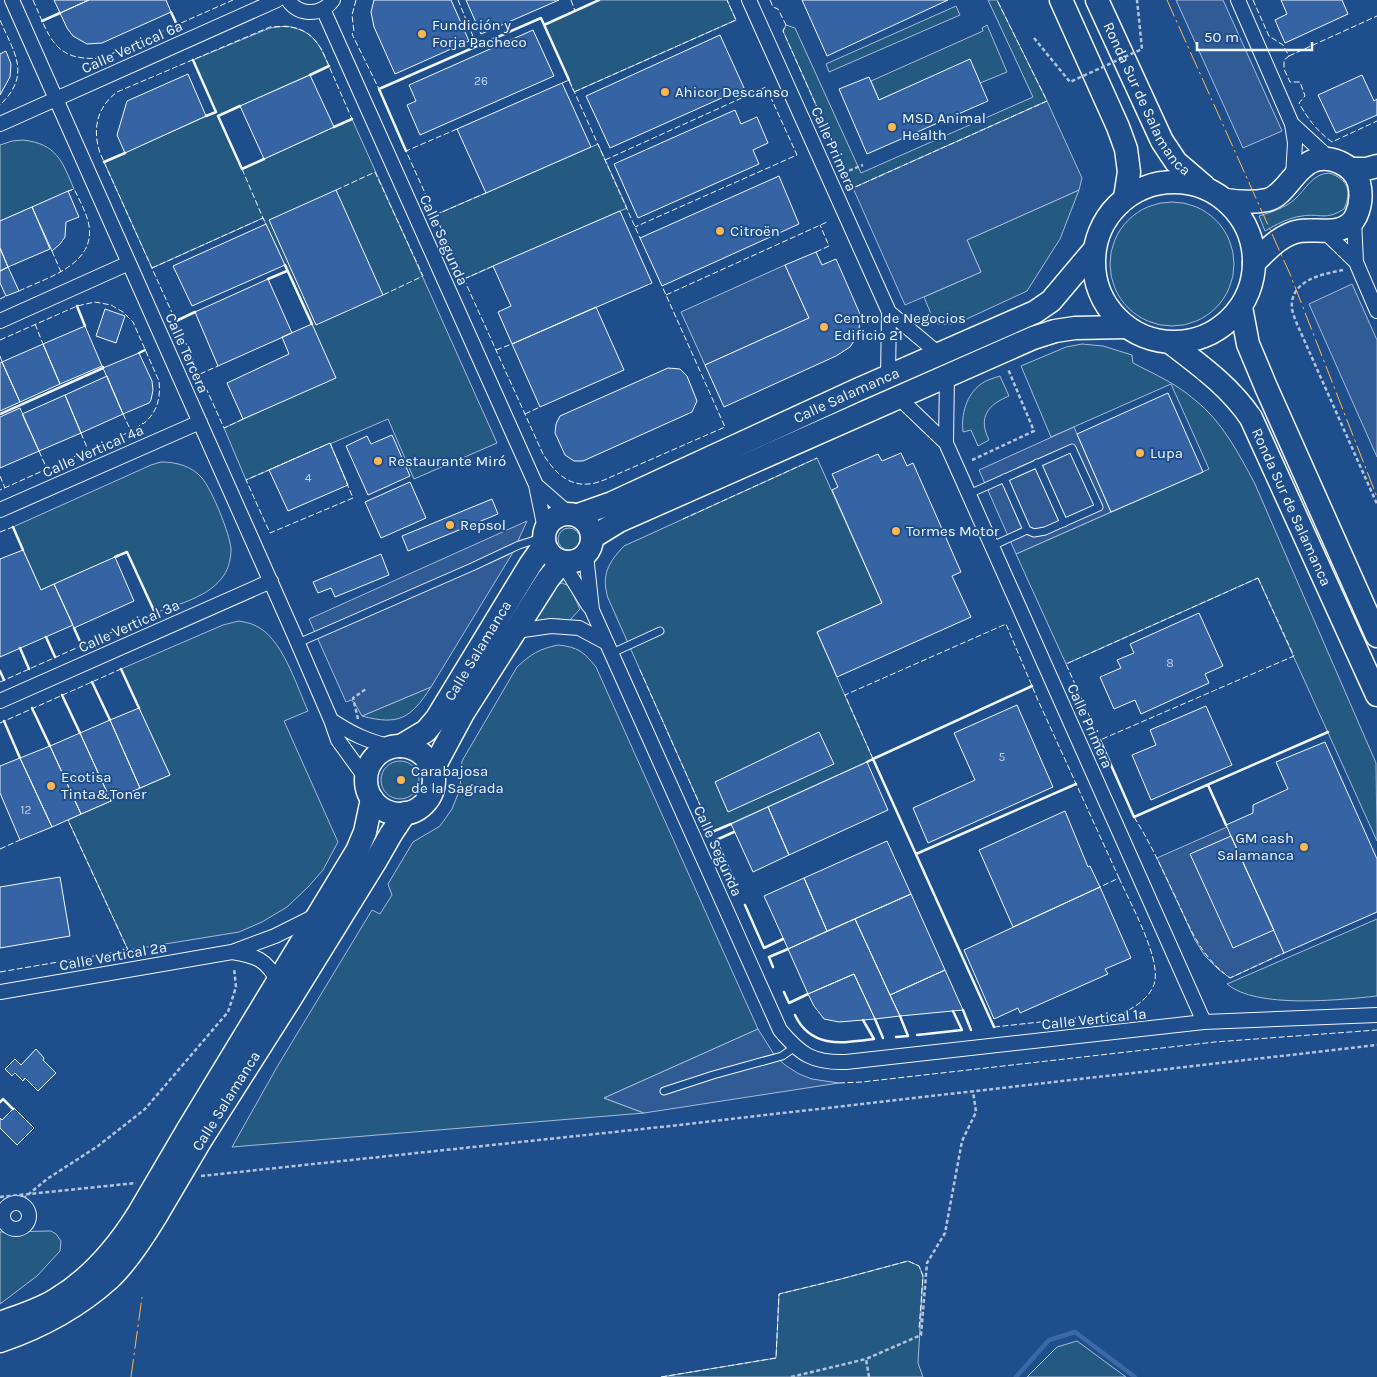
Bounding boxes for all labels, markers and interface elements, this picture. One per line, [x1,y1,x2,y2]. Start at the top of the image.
place label: Fundición y Forja Pacheco [432,16,527,51]
street label: Calle Vertical 6ª [79,17,185,77]
street label: Ronda Sur de Salamanca [1099,19,1194,179]
scale bar [1197,20,1312,52]
marker: Fundición y Forja Pacheco [416,28,428,40]
text: 50 m [1204,28,1239,46]
house number: 26 [474,74,488,88]
place label: Ahicor Descanso [675,83,789,101]
marker: Ahicor Descanso [659,86,671,98]
street label: Calle Primera [807,104,861,194]
place label: MSD Animal Health [902,109,986,144]
marker: MSD Animal Health [886,121,898,133]
street label: Calle Segunda [416,192,472,288]
place label: Citroën [730,222,780,240]
marker: Citroën [714,225,726,237]
place label: Centro de Negocios Edificio 21 [834,309,966,344]
street label: Calle Tercera [161,310,213,396]
marker: Centro de Negocios Edificio 21 [818,321,830,333]
street label: Calle Salamanca [791,364,902,427]
street label: Calle Vertical 4ª [40,421,146,481]
street label: Ronda Sur de Salamanca [1248,425,1335,589]
place label: Lupa [1150,444,1183,462]
marker: Lupa [1134,447,1146,459]
place label: Restaurante Miró [388,452,506,470]
marker: Restaurante Miró [372,455,384,467]
house number: 4 [305,471,312,485]
place label: Repsol [460,516,506,534]
marker: Repsol [444,519,456,531]
place label: Tormes Motor [906,522,1000,540]
marker: Tormes Motor [890,525,902,537]
street label: Calle Vertical 3ª [75,596,183,656]
street label: Calle Salamanca [441,597,515,704]
house number: 8 [1166,656,1174,670]
street label: Calle Primera [1063,681,1117,771]
house number: 5 [999,750,1006,764]
place label: Carabajosa de la Sagrada [411,762,504,797]
place label: Ecotisa Tinta&Toner [61,768,147,803]
marker: Carabajosa de la Sagrada [395,774,407,786]
marker: Ecotisa Tinta&Toner [45,780,57,792]
house number: 12 [21,803,32,817]
street label: Calle Segunda [690,803,746,899]
place label: GM cash Salamanca [1217,829,1294,864]
marker: GM cash Salamanca [1298,841,1310,853]
street label: Calle Vertical 2ª [58,938,168,974]
street label: Calle Vertical 1ª [1041,1005,1147,1033]
street label: Calle Salamanca [188,1048,264,1154]

